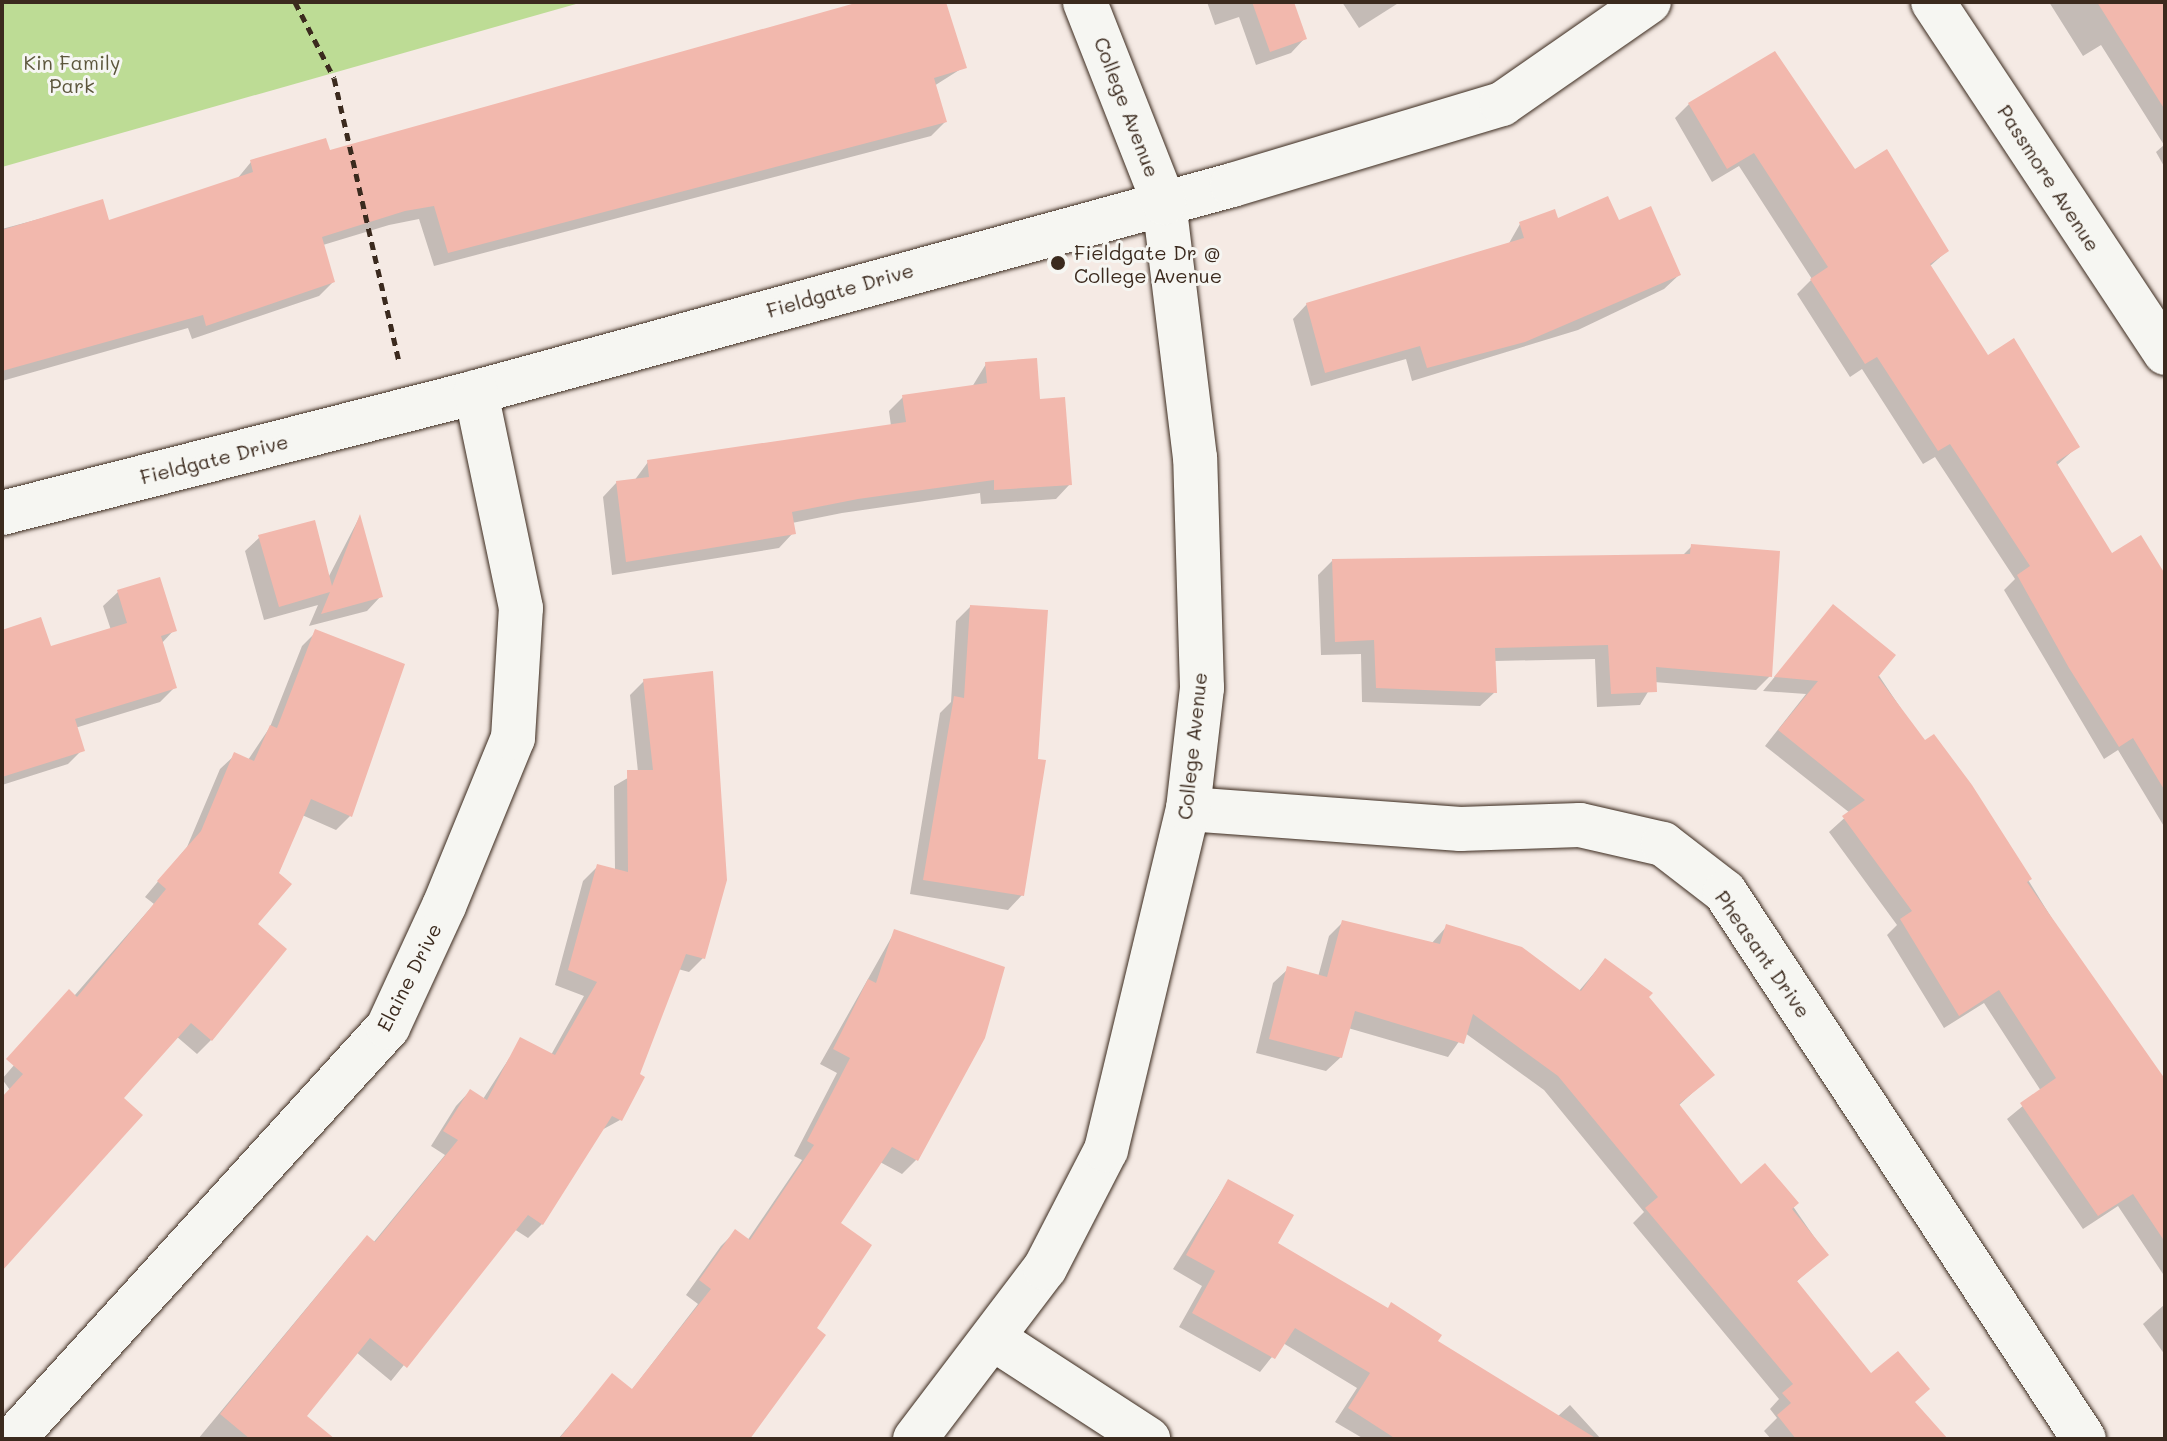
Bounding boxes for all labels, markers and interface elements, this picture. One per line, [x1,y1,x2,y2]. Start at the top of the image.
street label: College Avenue [1089,34,1165,180]
park label: Kin Family Park [24,50,120,97]
street label: Passmore Avenue [1993,100,2105,256]
place label: Fieldgate Dr @ College Avenue [1074,240,1222,287]
marker: Fieldgate Dr @ College Avenue [1049,254,1067,272]
street label: Fieldgate Drive [764,258,916,322]
street label: Fieldgate Drive [137,429,291,489]
street label: College Avenue [1172,671,1212,821]
street label: Pheasant Drive [1710,886,1816,1022]
street label: Elaine Drive [372,919,446,1035]

